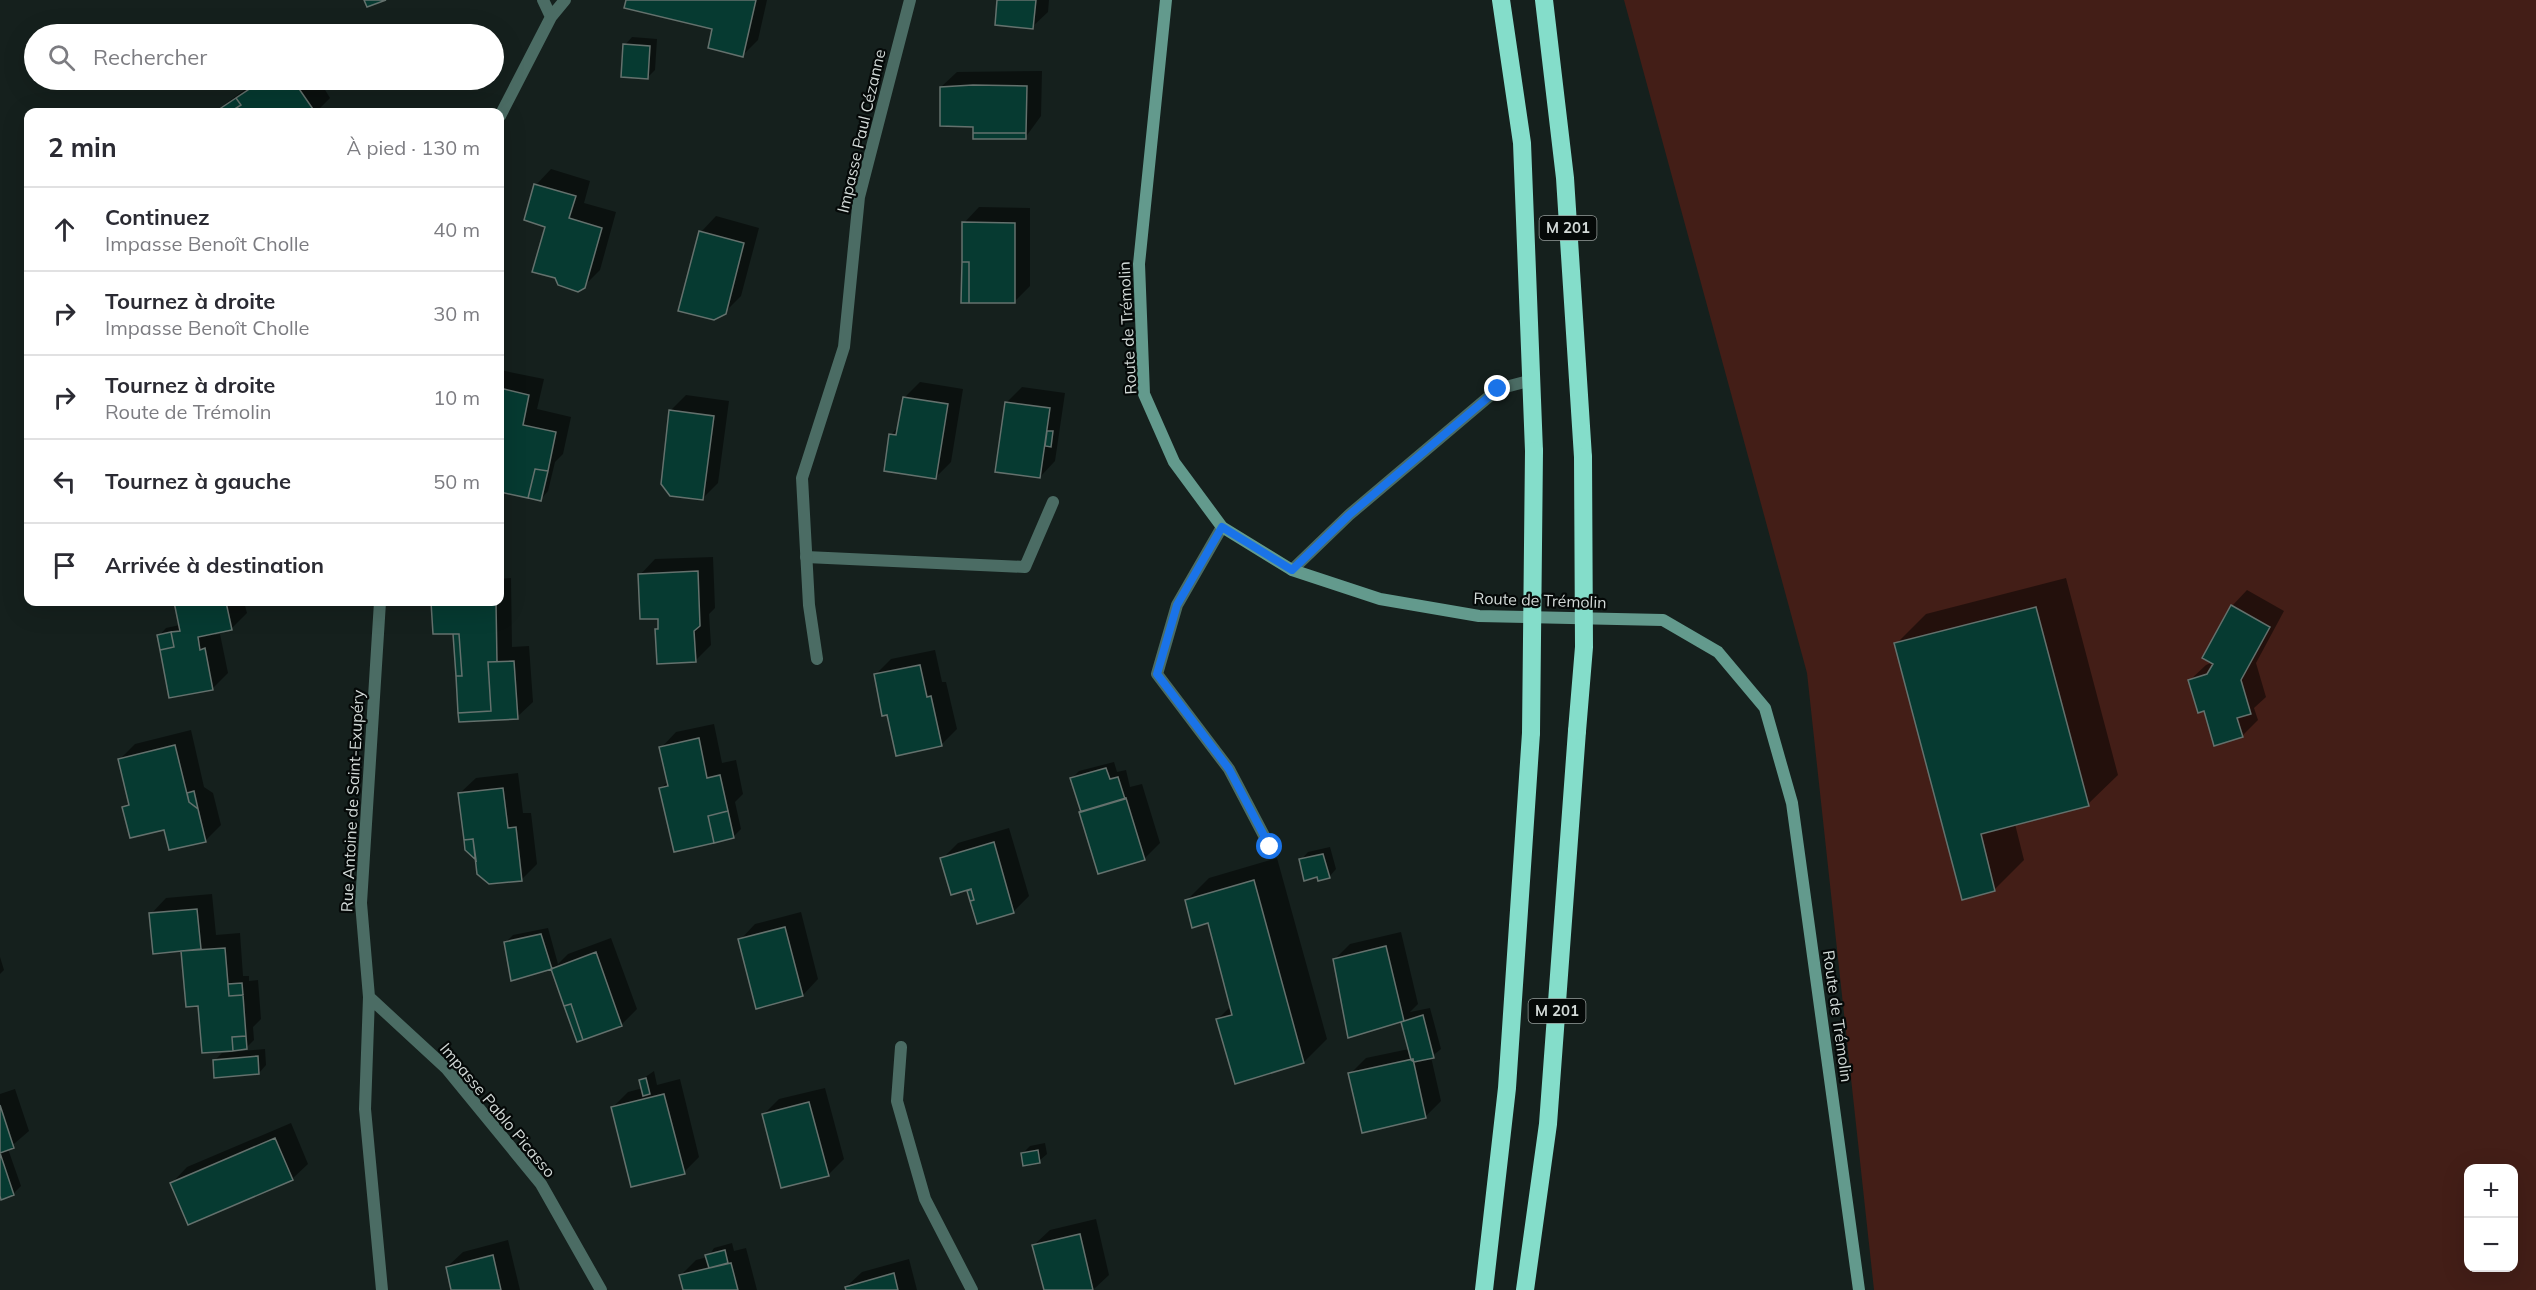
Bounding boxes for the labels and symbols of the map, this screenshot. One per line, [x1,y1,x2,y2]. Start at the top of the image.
street label: Impasse Paul Cézanne [832,47,890,215]
road number: M 201 [1540,216,1596,240]
street label: Route de Trémolin [1114,261,1140,395]
route end [1484,375,1510,401]
street label: Route de Trémolin [1473,588,1607,612]
street label: Rue Antoine de Saint-Exupéry [336,689,368,913]
route start [1256,833,1282,859]
street label: Route de Trémolin [1819,949,1857,1083]
road number: M 201 [1528,999,1586,1023]
street label: Impasse Pablo Picasso [436,1039,560,1181]

